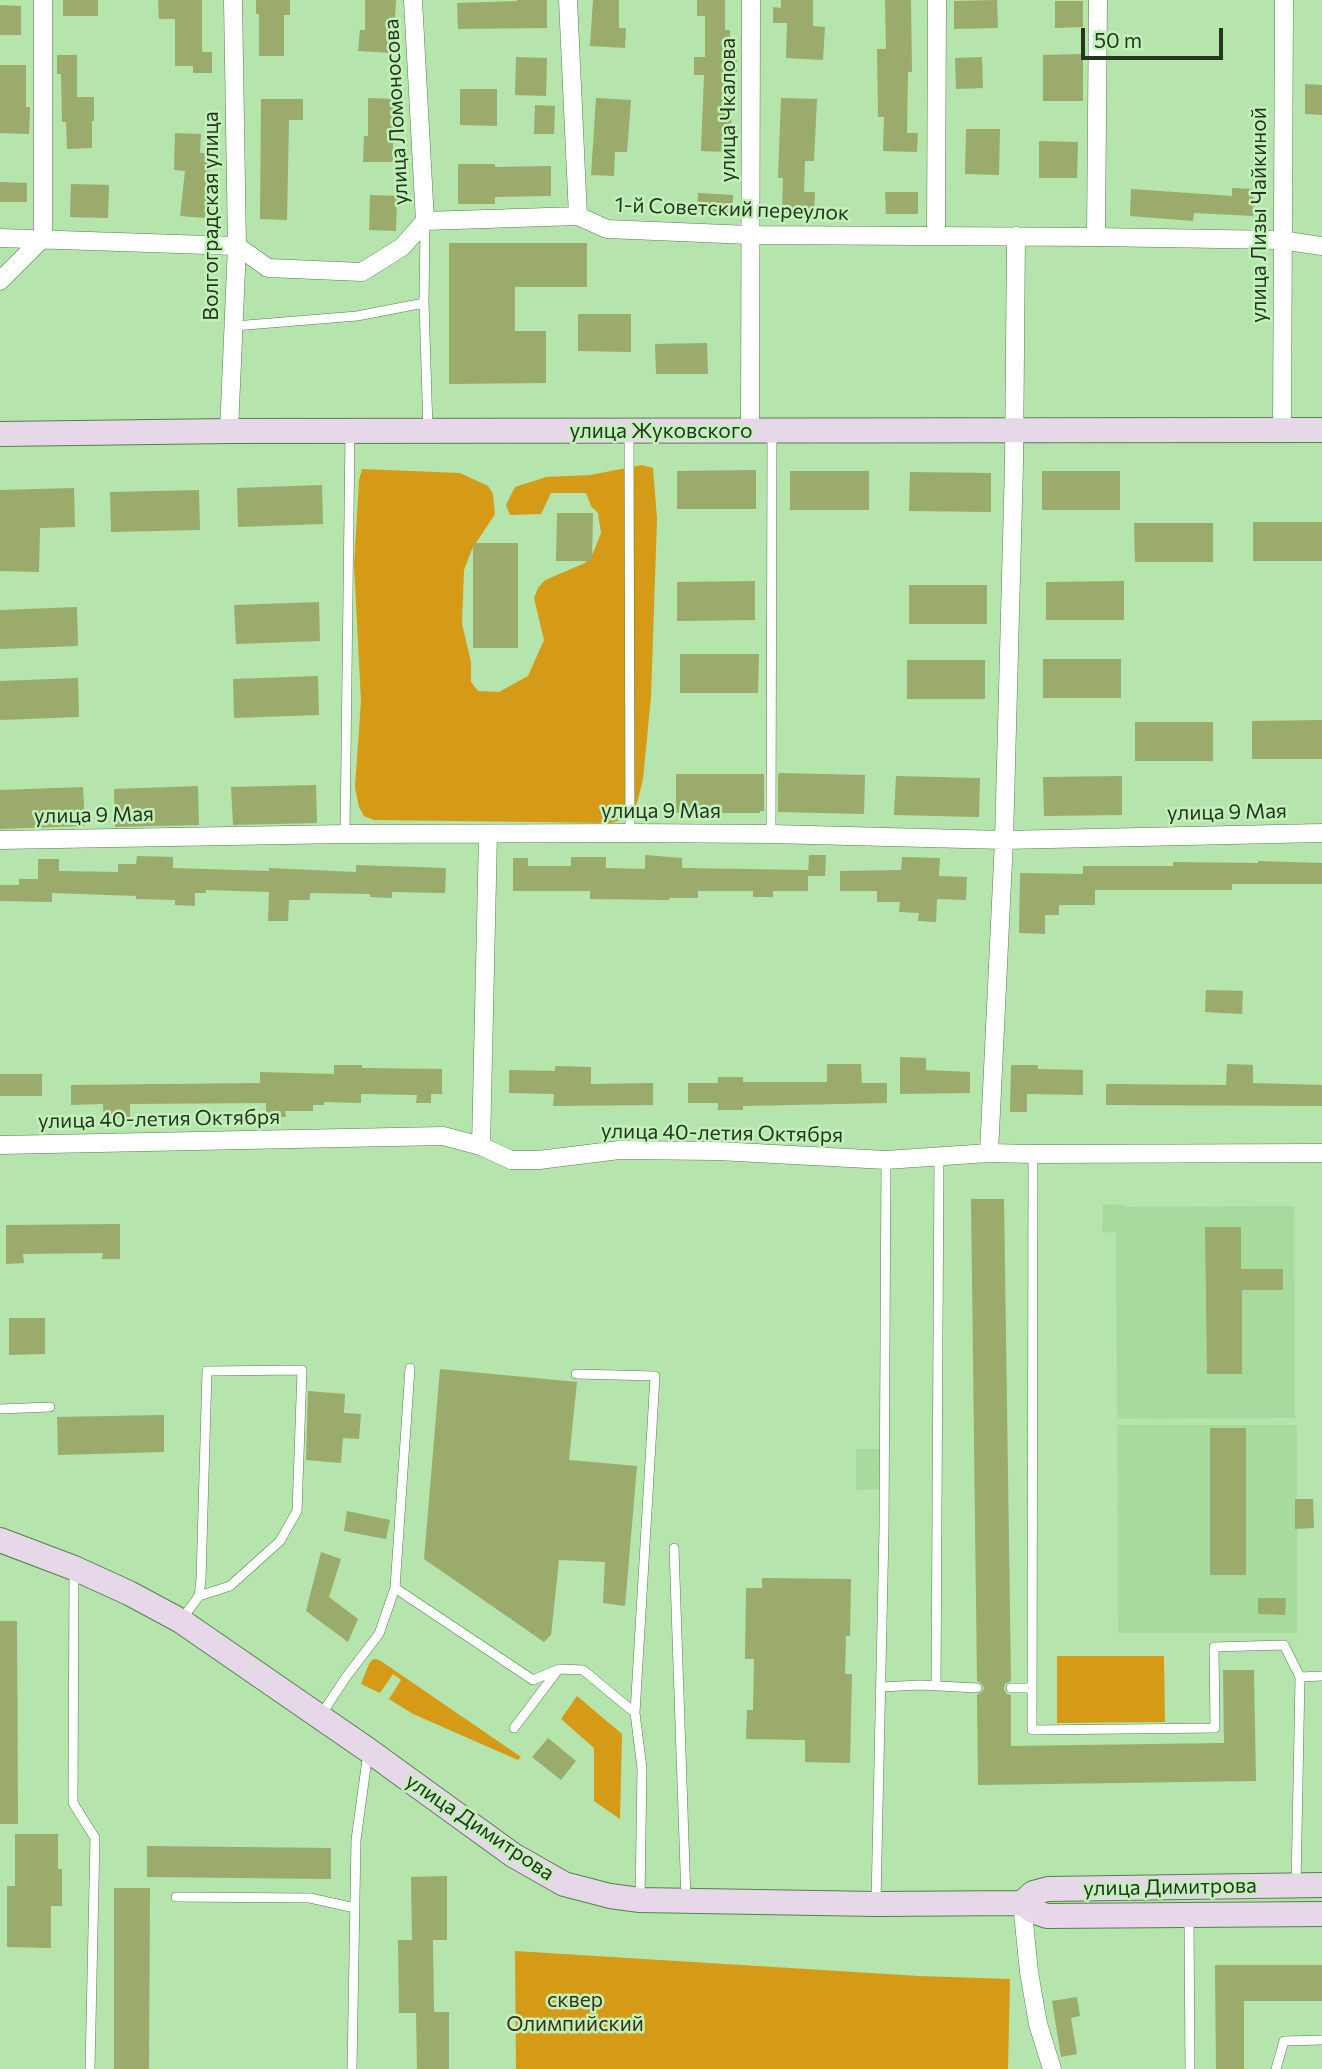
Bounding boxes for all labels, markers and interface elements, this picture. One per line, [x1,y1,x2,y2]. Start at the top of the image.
scale bar [1084,14,1226,58]
street label: улица Ломоносова [379,18,413,206]
text: 50 m [1094,27,1142,52]
street label: улица Чкалова [715,38,741,182]
street label: улица Лизы Чайкиной [1246,107,1272,323]
street label: Волгоградская улица [198,111,224,321]
street label: 1-й Советский переулок [614,192,850,226]
street label: улица Жуковского [569,418,753,444]
street label: улица 9 Мая [601,798,721,824]
street label: улица 9 Мая [1167,798,1287,826]
street label: улица 9 Мая [34,801,154,829]
street label: улица 40-летия Октября [38,1104,280,1134]
street label: улица 40-летия Октября [601,1118,843,1148]
street label: улица Димитрова [401,1768,559,1886]
street label: улица Димитрова [1083,1873,1257,1901]
park label: сквер Олимпийский [506,1987,644,2037]

